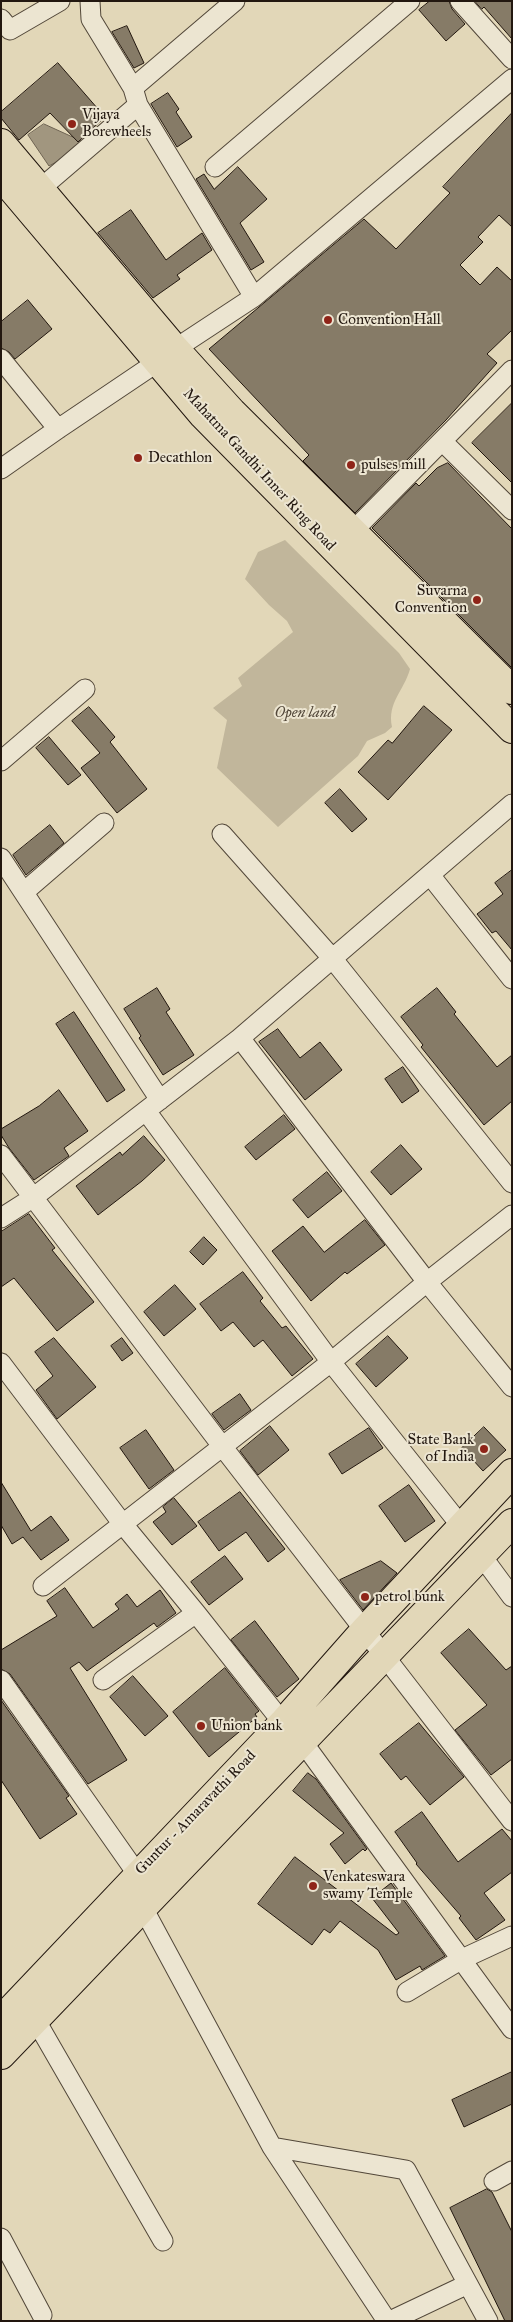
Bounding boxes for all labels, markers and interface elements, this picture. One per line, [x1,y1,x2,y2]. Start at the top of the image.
place label: Vijaya Borewheels [82,106,151,141]
marker: Vijaya Borewheels [66,118,78,130]
place label: Convention Hall [338,311,441,329]
marker: Convention Hall [322,314,334,326]
street label: Mahatma Gandhi Inner Ring Road [179,385,339,555]
place label: Decathlon [148,449,212,467]
marker: Decathlon [132,452,144,464]
place label: pulses mill [361,456,426,474]
marker: pulses mill [345,459,357,471]
place label: Suvarna Convention [395,582,467,617]
marker: Suvarna Convention [471,594,483,606]
park label: Open land [275,704,335,722]
place label: State Bank of India [408,1431,474,1466]
marker: State Bank of India [478,1443,490,1455]
place label: petrol bunk [375,1588,445,1606]
marker: petrol bunk [359,1591,371,1603]
place label: Union bank [211,1717,282,1735]
marker: Union bank [195,1720,207,1732]
street label: Guntur - Amaravathi Road [132,1747,260,1879]
place label: Venkateswara swamy Temple [323,1868,413,1903]
marker: Venkateswara swamy Temple [307,1880,319,1892]

